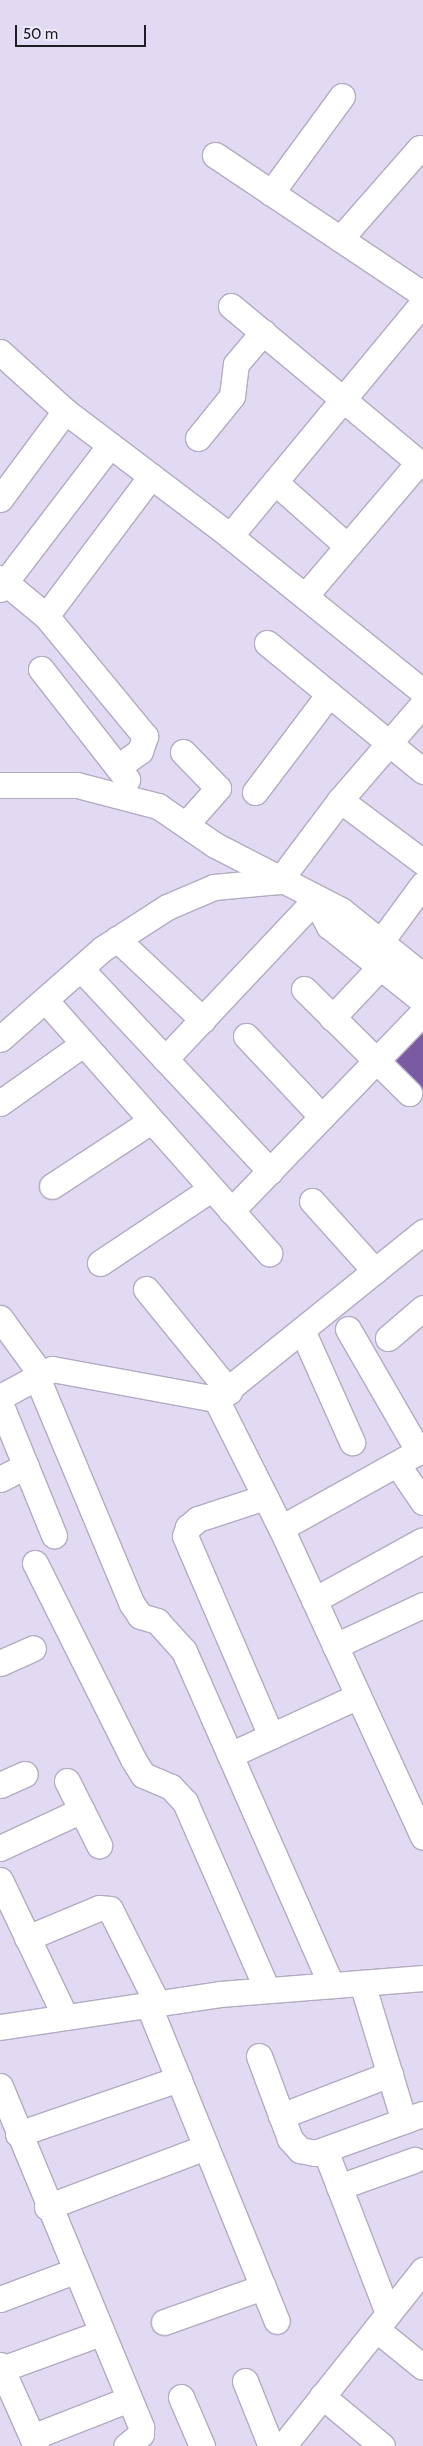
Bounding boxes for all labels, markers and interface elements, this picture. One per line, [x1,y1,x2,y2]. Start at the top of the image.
scale bar [18,15,149,47]
text: 50 m [23,25,58,43]

